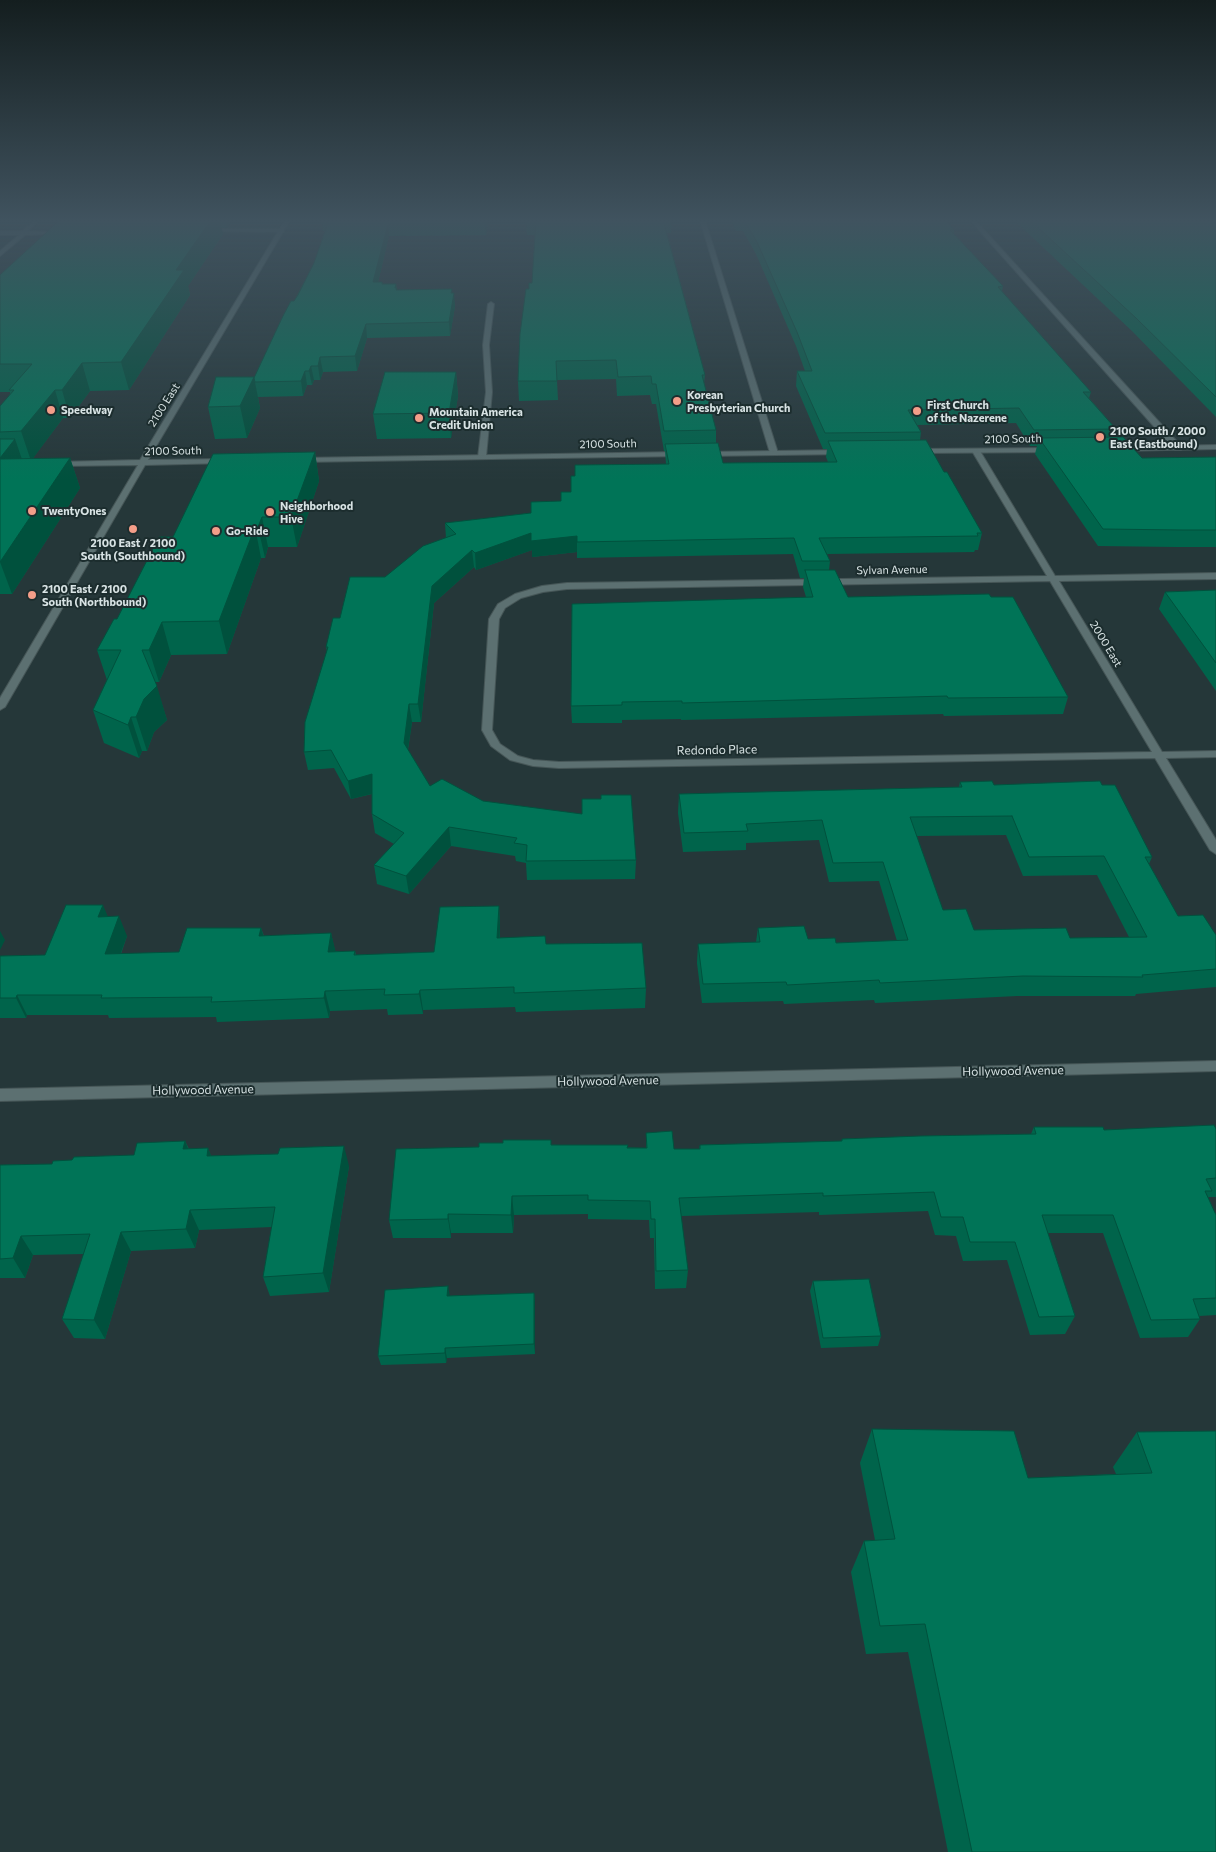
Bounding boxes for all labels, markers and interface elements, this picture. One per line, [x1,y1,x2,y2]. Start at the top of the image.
street label: 2100 East [145,381,183,429]
place label: Korean Presbyterian Church [687,388,790,414]
marker: Korean Presbyterian Church [671,395,683,407]
place label: First Church of the Nazerene [927,398,1007,424]
place label: Speedway [61,403,113,417]
marker: Speedway [45,404,57,416]
place label: Mountain America Credit Union [429,405,523,431]
marker: First Church of the Nazerene [911,405,923,417]
marker: Mountain America Credit Union [413,412,425,424]
place label: 2100 South / 2000 East (Eastbound) [1110,424,1206,450]
marker: 2100 South / 2000 East (Eastbound) [1094,431,1106,443]
street label: 2100 South [984,432,1042,446]
street label: 2100 South [579,437,637,451]
street label: 2100 South [144,444,202,458]
place label: Neighborhood Hive [280,499,353,525]
place label: TwentyOnes [42,504,106,518]
marker: TwentyOnes [26,505,38,517]
marker: Neighborhood Hive [264,506,276,518]
marker: 2100 East / 2100 South (Southbound) [127,523,139,535]
place label: Go-Ride [226,524,268,538]
marker: Go-Ride [210,525,222,537]
place label: 2100 East / 2100 South (Southbound) [81,536,185,562]
street label: Sylvan Avenue [856,563,928,577]
place label: 2100 East / 2100 South (Northbound) [42,582,146,608]
marker: 2100 East / 2100 South (Northbound) [26,589,38,601]
street label: 2000 East [1087,619,1125,669]
street label: Redondo Place [677,742,757,758]
street label: Hollywood Avenue [962,1063,1064,1079]
street label: Hollywood Avenue [557,1073,659,1089]
street label: Hollywood Avenue [152,1082,254,1098]

